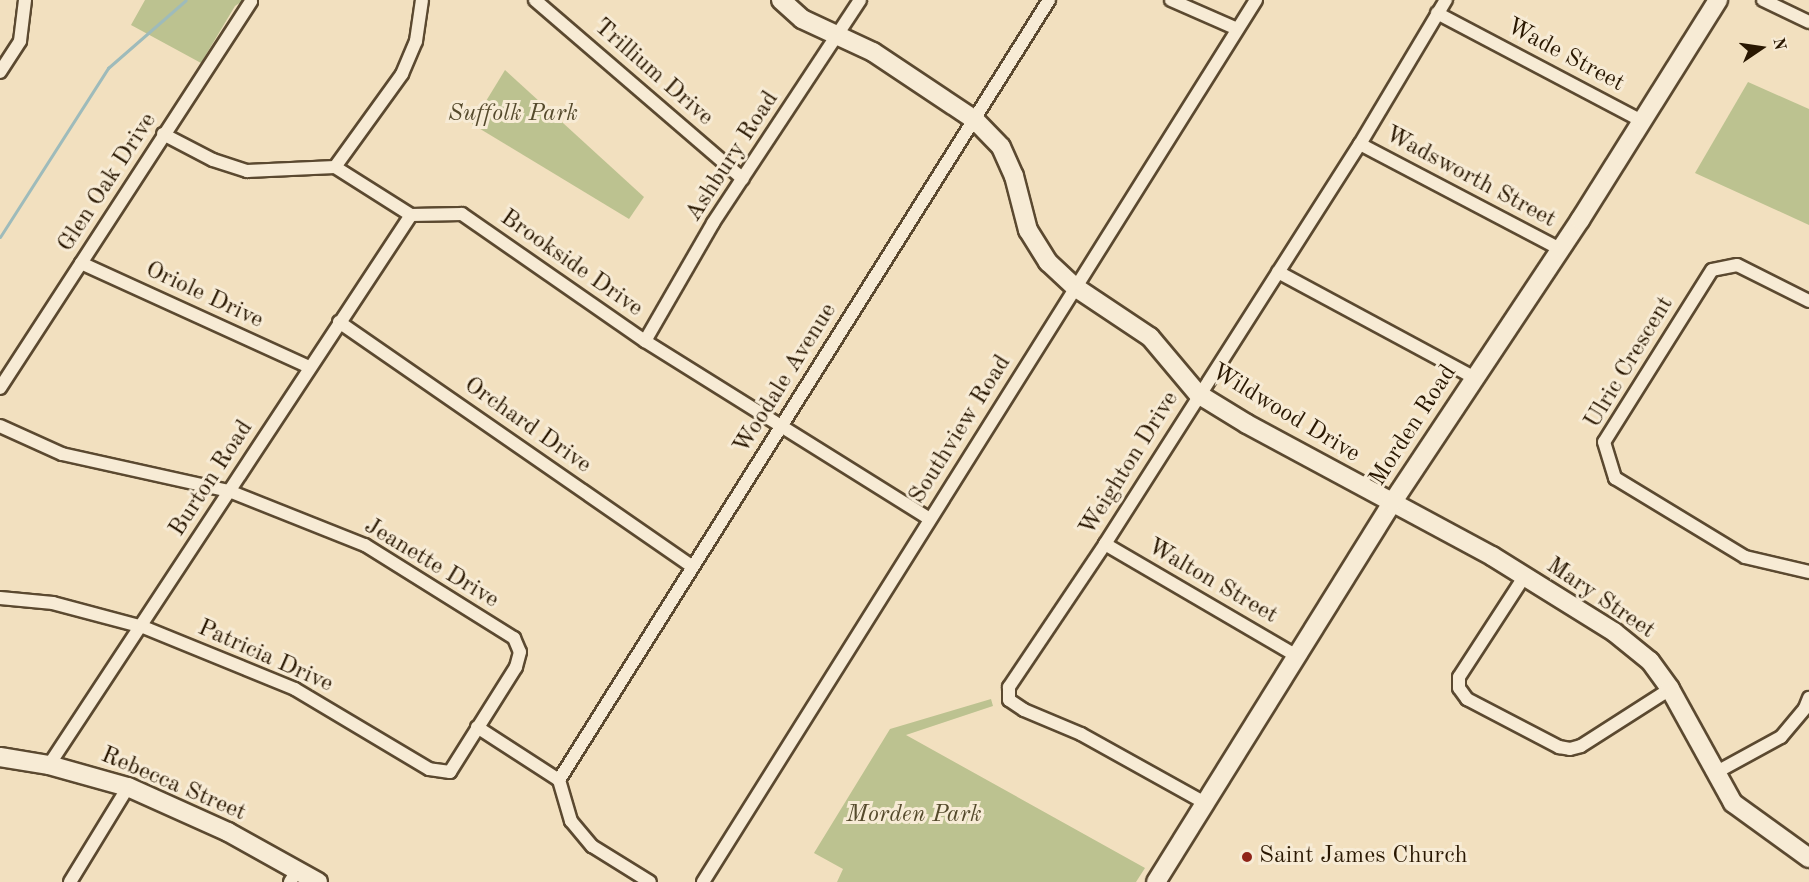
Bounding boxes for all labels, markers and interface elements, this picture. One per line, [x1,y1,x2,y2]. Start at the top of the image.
street label: Trillium Drive [587,13,719,133]
street label: Wade Street [1501,13,1629,99]
north arrow [1731,18,1791,78]
text: N [1769,36,1788,52]
street label: Ashbury Road [680,86,786,228]
park label: Suffolk Park [448,101,578,129]
street label: Glen Oak Drive [52,108,164,258]
street label: Wadsworth Street [1380,121,1560,235]
street label: Brookside Drive [494,204,648,324]
street label: Oriole Drive [140,256,268,336]
street label: Ulric Crescent [1579,292,1681,434]
street label: Woodale Avenue [728,298,844,460]
street label: Southview Road [904,350,1018,510]
street label: Wildwood Drive [1205,358,1365,470]
street label: Morden Road [1364,360,1464,492]
street label: Orchard Drive [458,372,596,480]
street label: Weighton Drive [1074,387,1186,541]
street label: Burton Road [164,416,260,542]
street label: Jeanette Drive [358,512,504,616]
street label: Walton Street [1142,533,1282,631]
street label: Mary Street [1540,552,1660,646]
street label: Patricia Drive [193,614,337,700]
street label: Rebecca Street [96,742,250,828]
park label: Morden Park [846,802,982,830]
place label: Saint James Church [1259,843,1468,871]
marker: Saint James Church [1240,850,1254,864]

